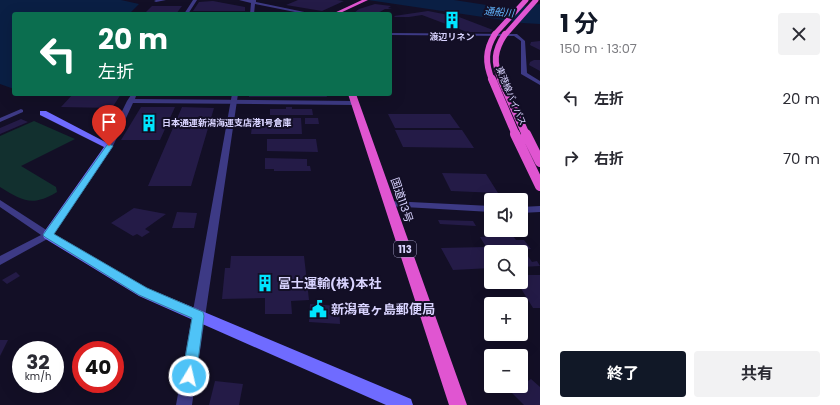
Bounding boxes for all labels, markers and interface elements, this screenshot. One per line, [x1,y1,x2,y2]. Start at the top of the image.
water label: 通船川 [483,3,516,21]
text: 1 分 [560,7,598,40]
building icon: 渡辺リネン [442,10,462,30]
button: close [778,13,820,55]
text: 20 m [98,20,168,59]
icon: left [32,28,84,80]
place label: 渡辺リネン [429,31,475,43]
text: 150 m · 13:07 [560,39,637,58]
text: 左折 [98,59,134,84]
street label: 東港線バイパス [493,65,529,127]
icon: left [560,87,582,109]
text: 左折 [594,88,624,109]
text: 20 m [782,88,820,109]
pin [92,105,126,146]
icon: arrive [98,111,120,133]
building icon: 日本通運新潟海運支店港1号倉庫 [139,113,159,133]
place label: 日本通運新潟海運支店港1号倉庫 [162,117,291,129]
icon: right [560,147,582,169]
text: 右折 [594,148,624,169]
text: 70 m [783,148,820,169]
street label: 国道113号 [387,175,417,225]
map controls [484,193,528,393]
button: sound [484,193,528,237]
road number: 113 [394,241,416,257]
button: search [484,245,528,289]
building icon: 富士運輸(株)本社 [255,273,275,293]
place label: 富士運輸(株)本社 [278,274,381,293]
button: + [484,297,528,341]
public building icon: 新潟竜ヶ島郵便局 [308,299,328,319]
place label: 新潟竜ヶ島郵便局 [331,300,435,319]
speed limit sign: 40 [72,341,124,393]
text: 32 [26,348,50,376]
button: − [484,349,528,393]
button: 終了 [560,351,686,397]
button: 共有 [694,351,820,397]
position arrow [168,355,210,397]
text: km/h [25,369,51,384]

